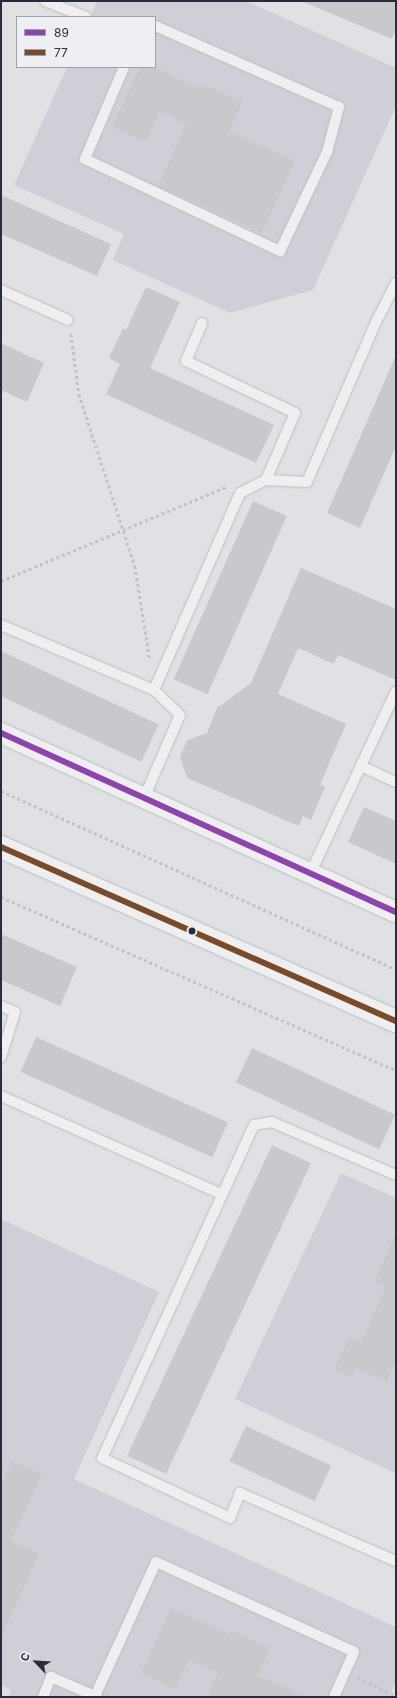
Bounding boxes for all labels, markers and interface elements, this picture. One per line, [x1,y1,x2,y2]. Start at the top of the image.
legend [16,16,156,68]
text: 89 [54,25,69,40]
text: 77 [54,45,68,60]
unlabelled marker [187,926,197,936]
north arrow [16,1642,56,1682]
text: С [17,1650,33,1664]

